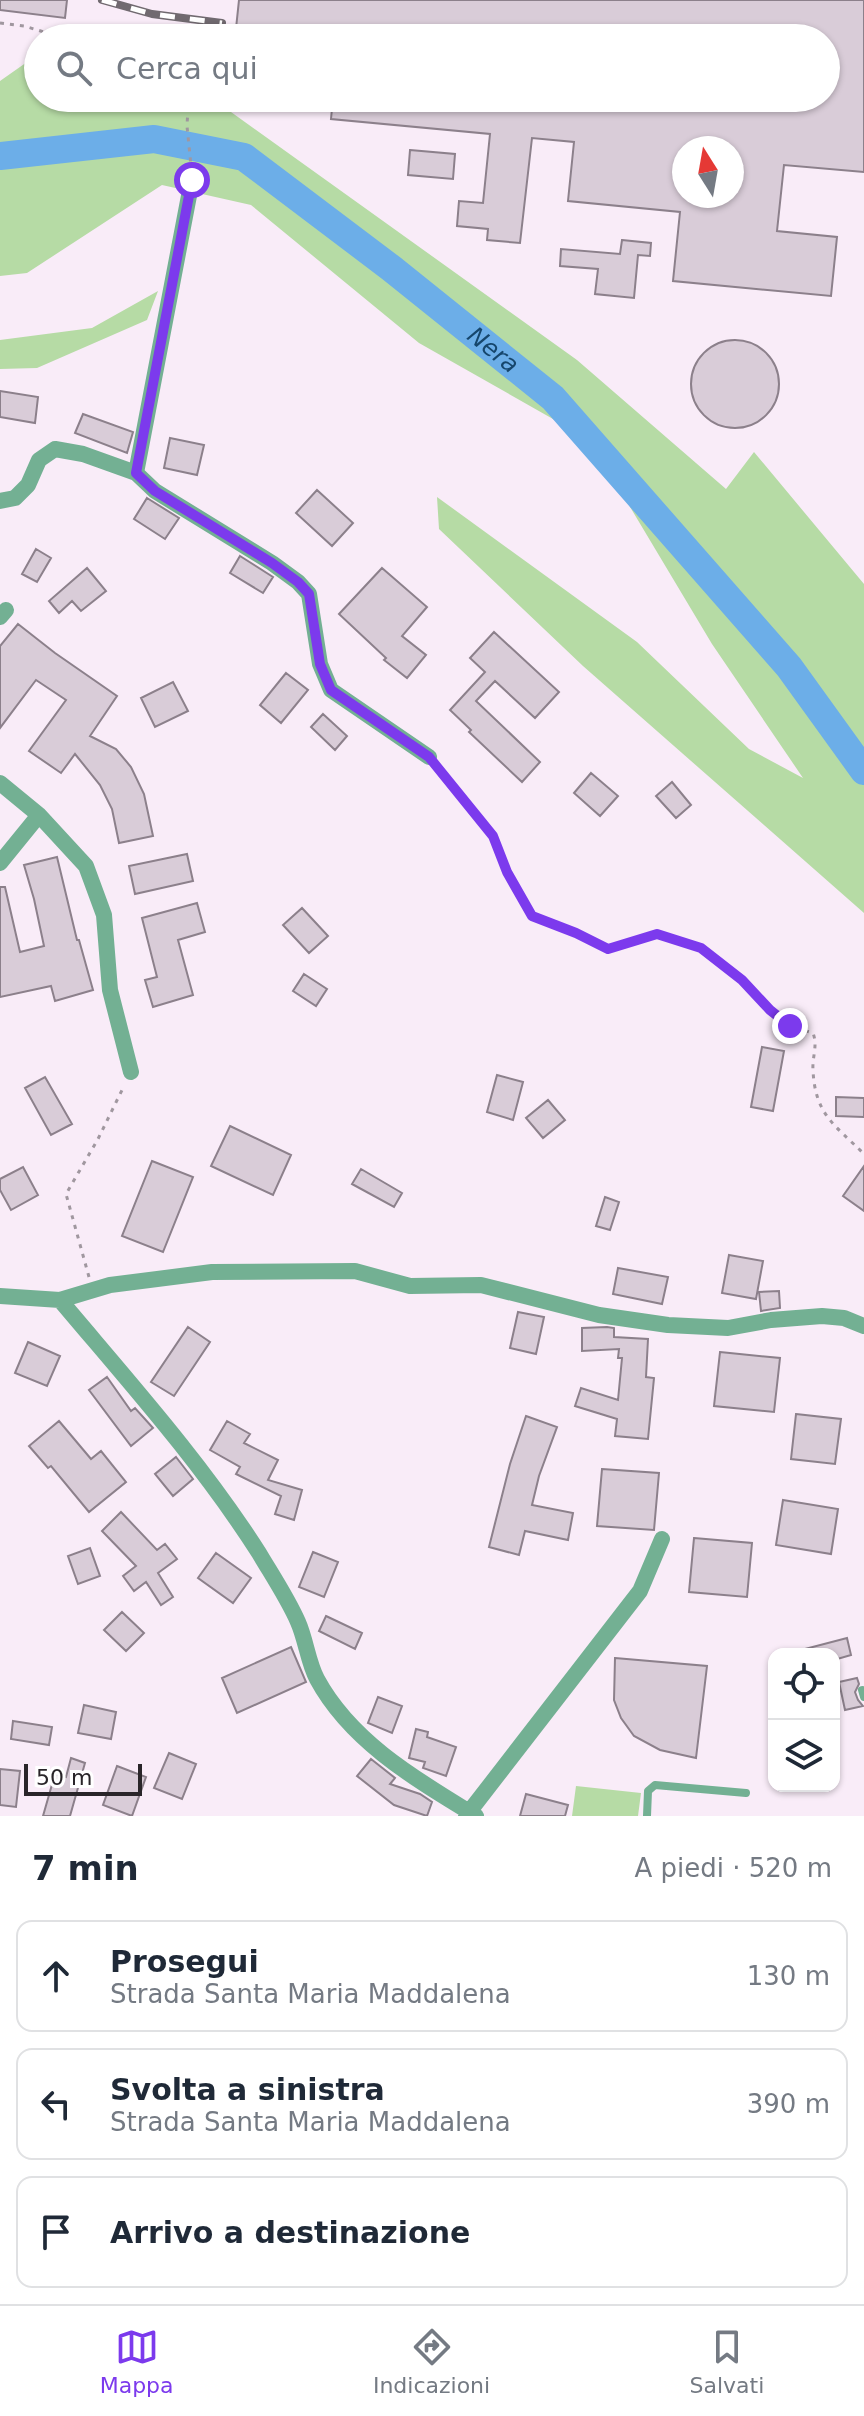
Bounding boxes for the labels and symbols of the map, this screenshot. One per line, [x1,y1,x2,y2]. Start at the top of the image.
north arrow [672,136,744,208]
route start [174,162,210,198]
water label: Nera [462,321,524,379]
route end [772,1008,808,1044]
scale bar [24,1760,142,1796]

